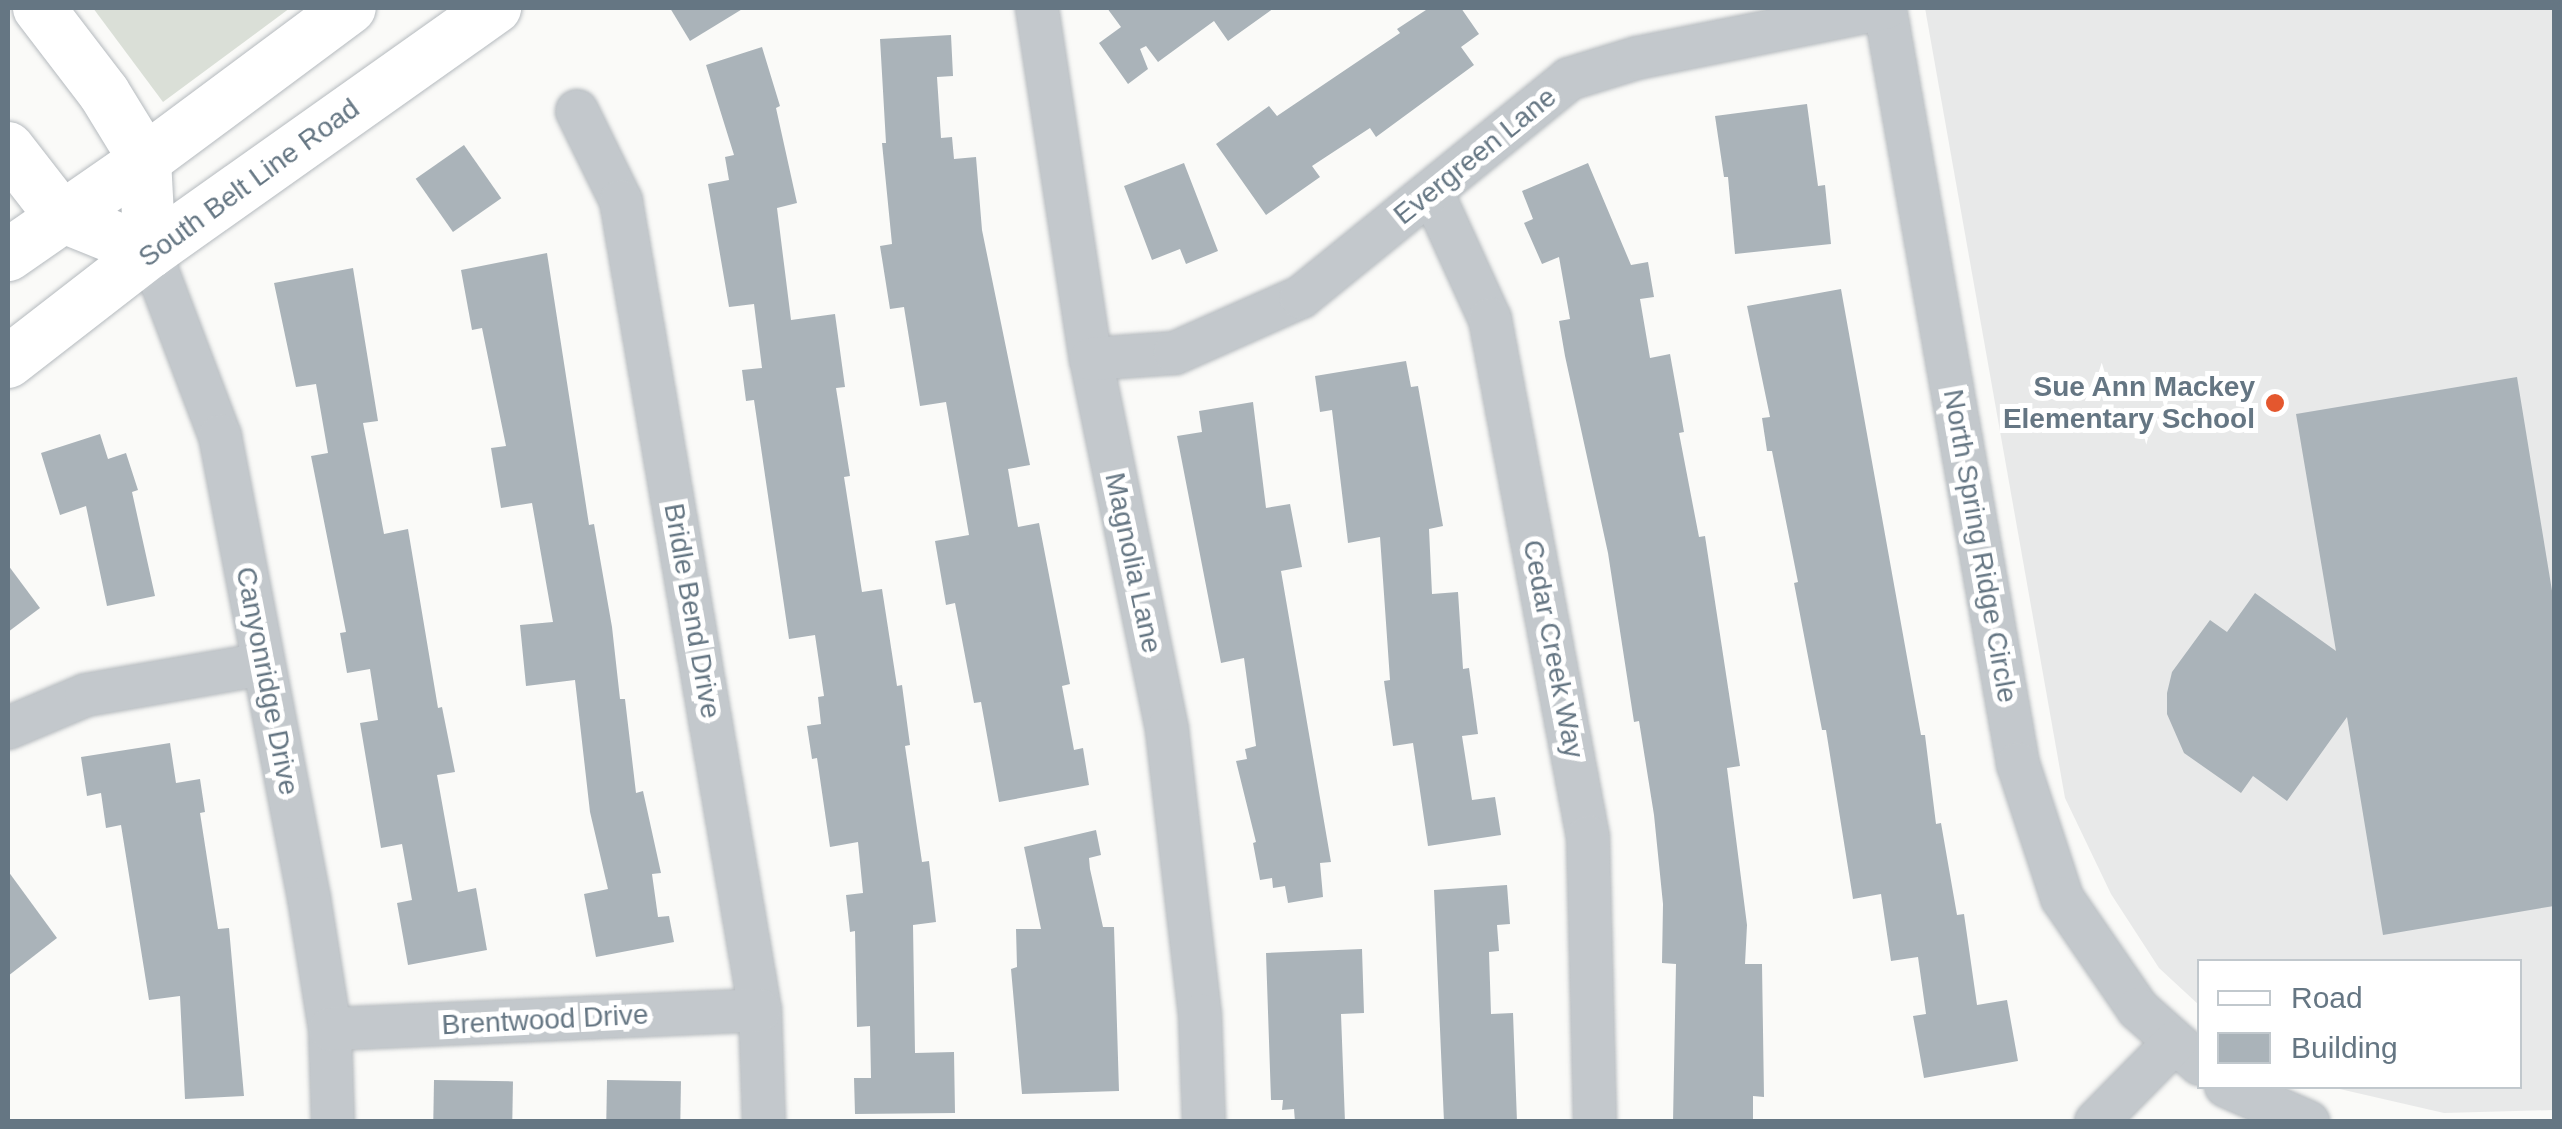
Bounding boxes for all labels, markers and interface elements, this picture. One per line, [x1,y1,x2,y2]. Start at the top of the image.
street label: Evergreen Lane [1387,80,1563,232]
street label: South Belt Line Road [132,92,366,274]
place label: Sue Ann Mackey Elementary School [2003,370,2255,436]
street label: North Spring Ridge Circle [1936,387,2024,705]
marker: Sue Ann Mackey Elementary School [2264,392,2286,414]
street label: Magnolia Lane [1097,470,1169,656]
street label: Bridle Bend Drive [657,501,727,721]
street label: Cedar Creek Way [1515,537,1591,761]
street label: Canyonridge Drive [228,564,306,798]
legend [2197,959,2522,1089]
text: Road [2291,981,2363,1014]
street label: Brentwood Drive [441,998,649,1042]
text: Building [2291,1031,2398,1064]

